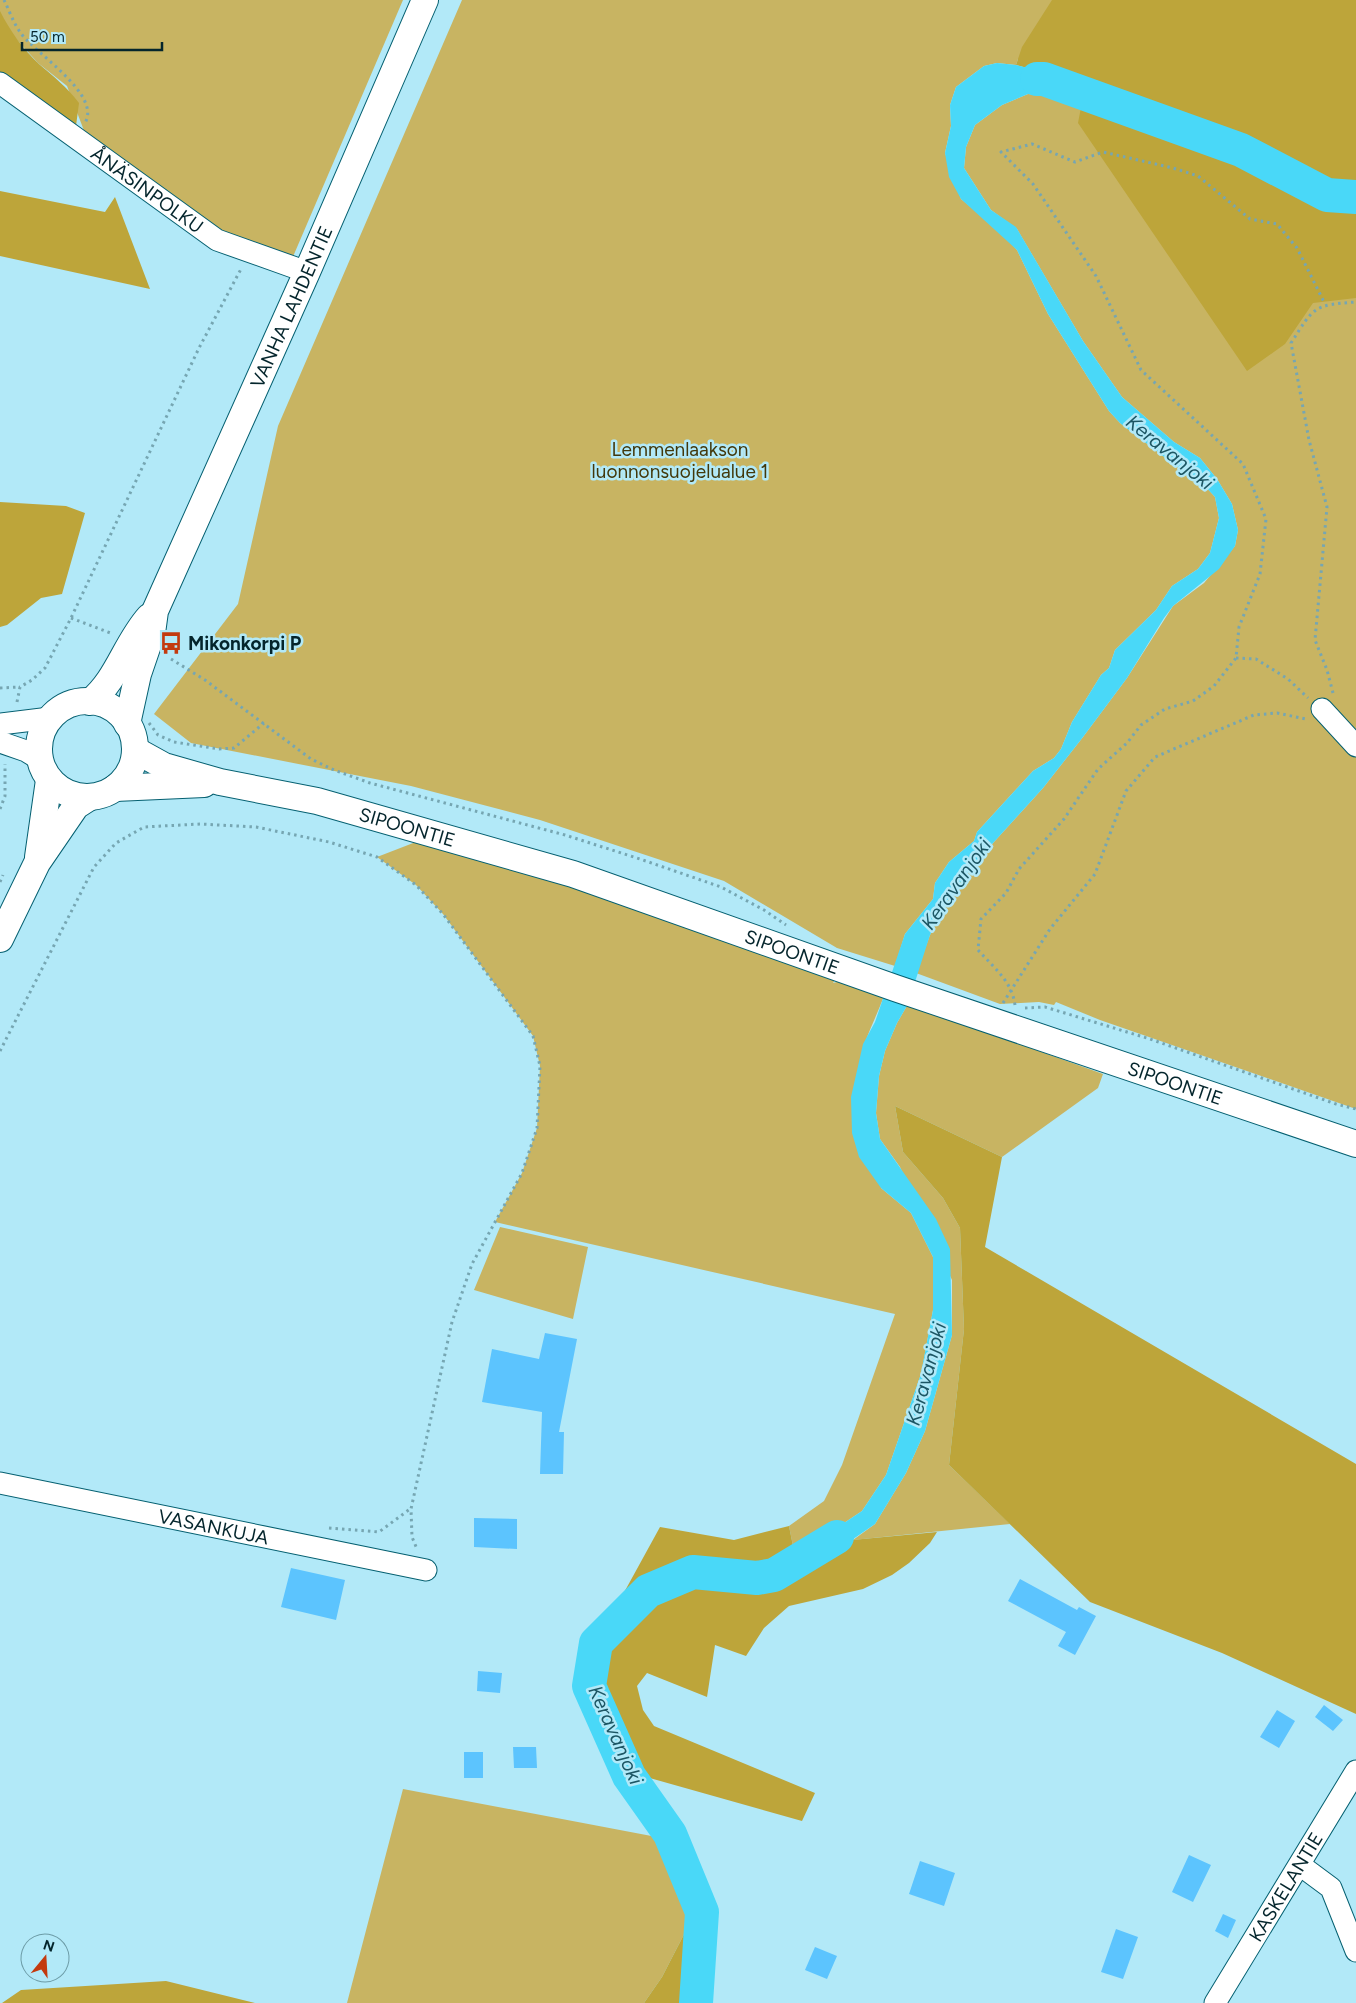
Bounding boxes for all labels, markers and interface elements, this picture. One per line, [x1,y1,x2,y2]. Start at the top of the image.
scale bar [22,20,162,52]
text: 50 m [30,28,65,46]
street label: ÅNÄSINPOLKU [87,142,208,238]
street label: VANHA LAHDENTIE [246,223,338,392]
water label: Keravanjoki [1121,409,1219,495]
park label: Lemmenlaakson luonnonsuojelualue 1 [592,438,768,483]
bus stop icon: Mikonkorpi P [158,630,184,656]
place label: Mikonkorpi P [188,632,302,655]
street label: SIPOONTIE [356,803,458,852]
water label: Keravanjoki [916,834,996,934]
street label: SIPOONTIE [742,925,843,979]
street label: SIPOONTIE [1125,1057,1226,1110]
water label: Keravanjoki [901,1320,951,1428]
street label: VASANKUJA [156,1505,271,1550]
water label: Keravanjoki [584,1682,649,1788]
street label: KASKELANTIE [1244,1828,1328,1946]
north arrow [20,1933,70,1983]
text: N [41,1936,57,1956]

